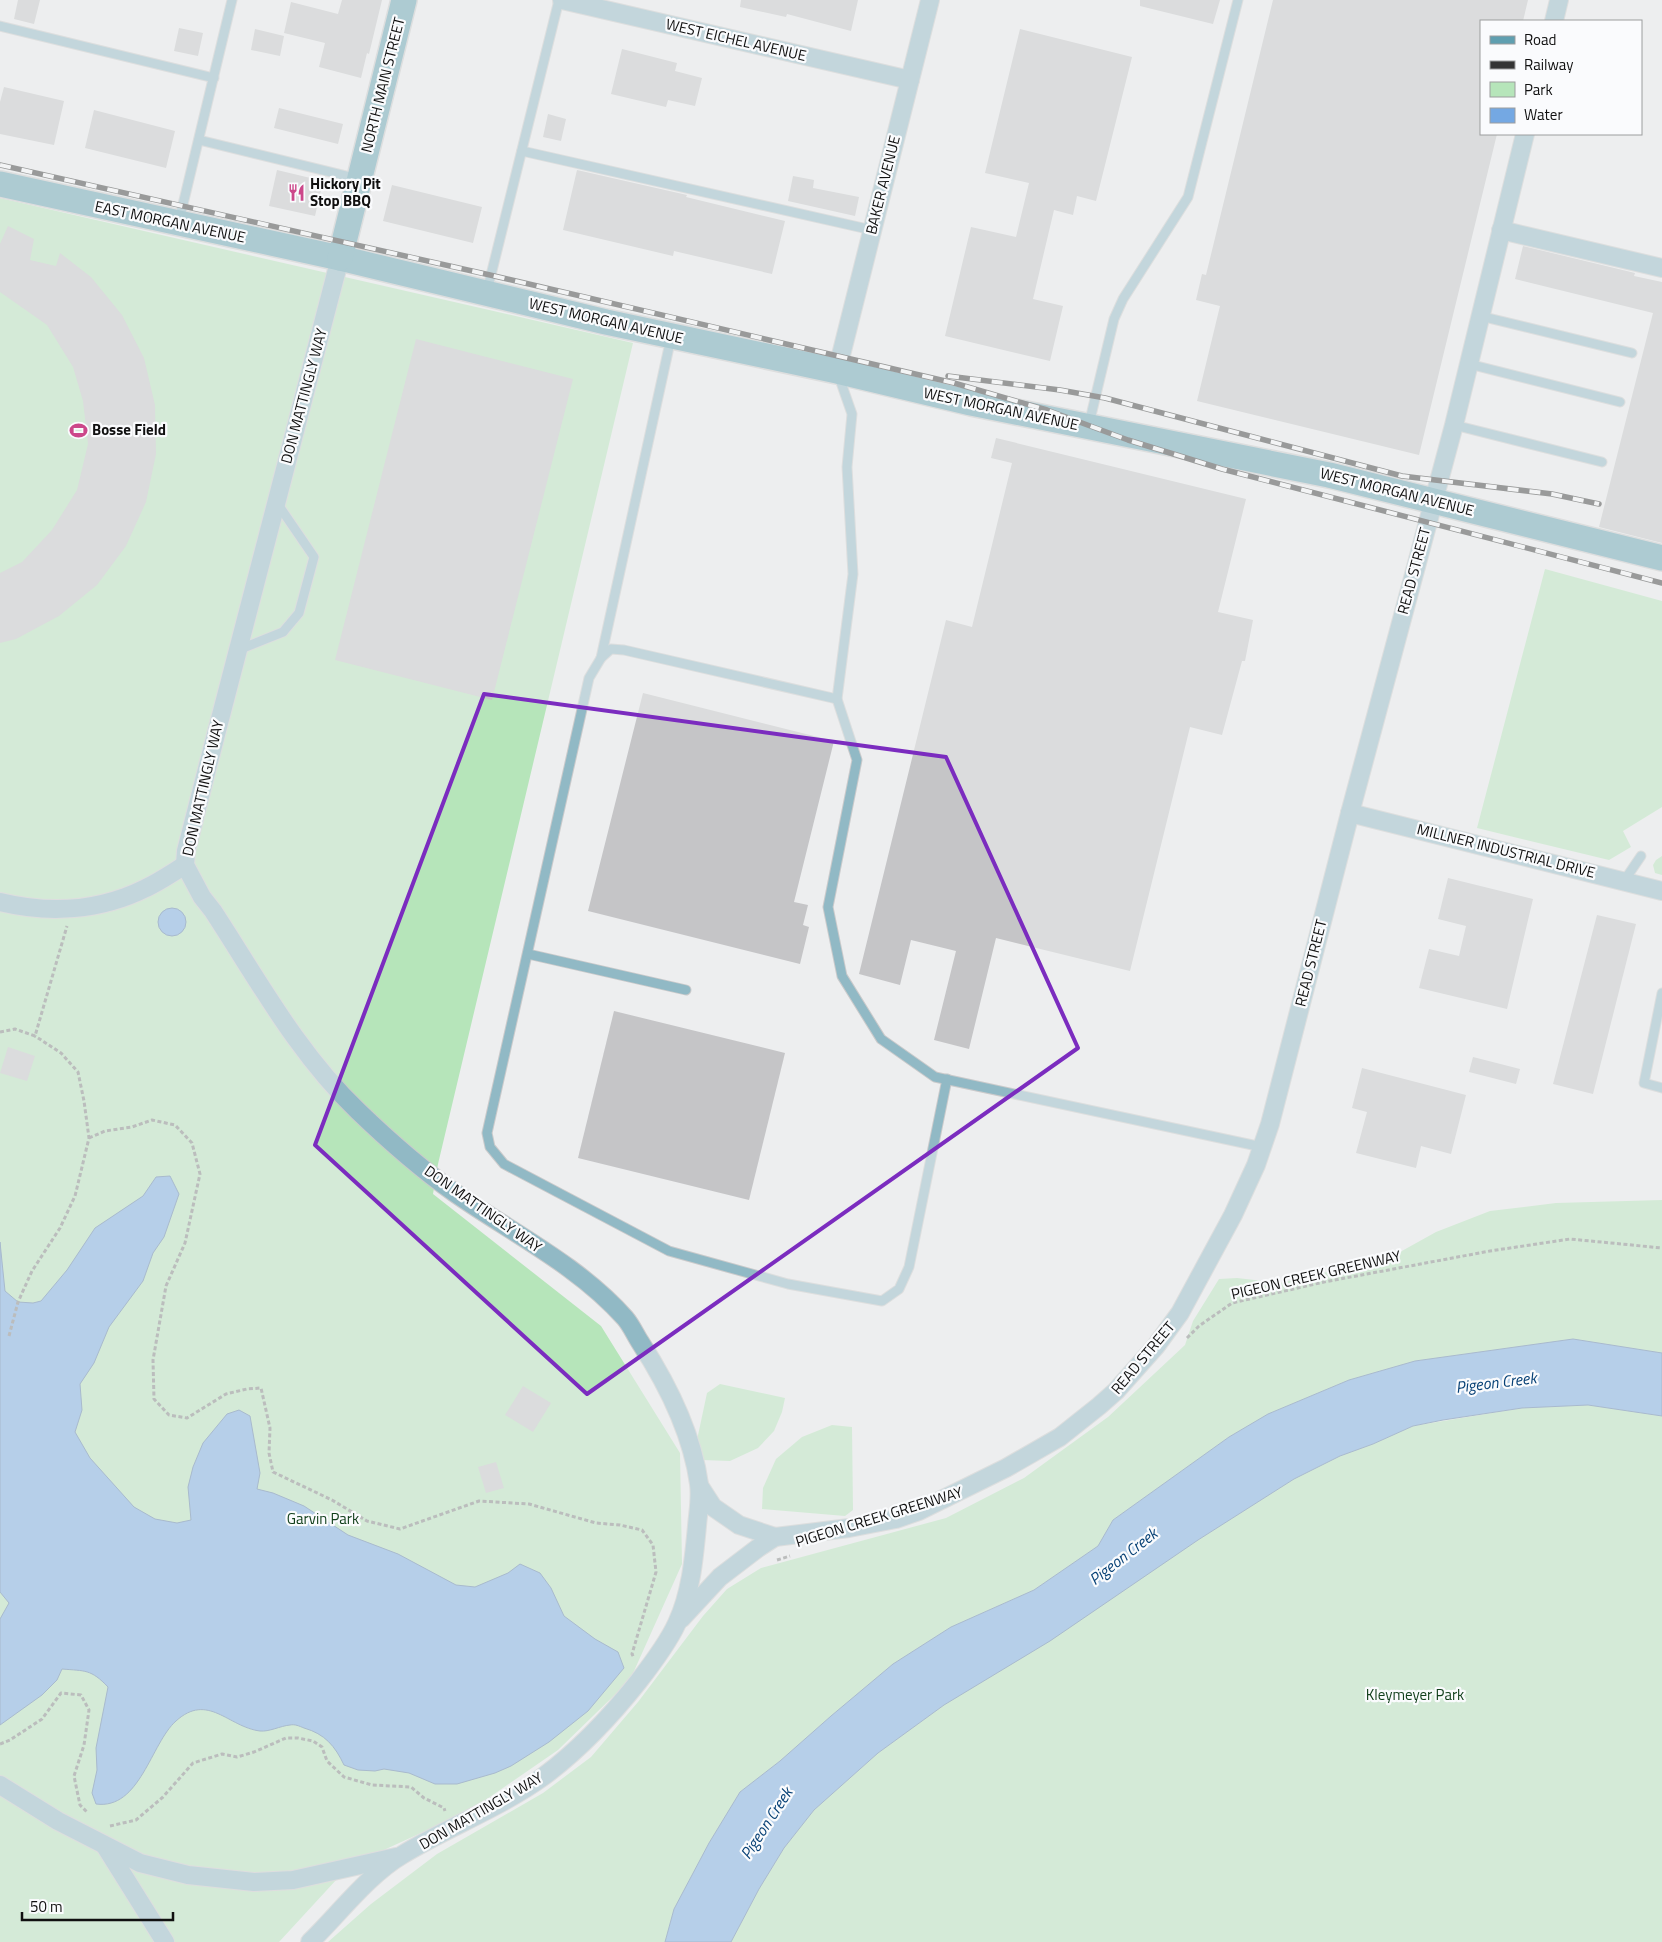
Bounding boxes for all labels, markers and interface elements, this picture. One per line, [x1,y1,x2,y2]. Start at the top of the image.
street label: WEST EICHEL AVENUE [664,12,809,67]
street label: NORTH MAIN STREET [355,15,410,155]
legend [1480,20,1642,135]
text: Road [1524,28,1556,51]
text: Railway [1524,53,1574,76]
text: Park [1524,78,1553,101]
text: Water [1524,103,1563,126]
street label: BAKER AVENUE [859,133,906,237]
place label: Hickory Pit Stop BBQ [310,172,381,212]
restaurant icon: Hickory Pit Stop BBQ [286,183,306,203]
street label: EAST MORGAN AVENUE [93,194,248,249]
street label: WEST MORGAN AVENUE [527,292,686,349]
street label: DON MATTINGLY WAY [274,326,333,466]
street label: WEST MORGAN AVENUE [922,381,1081,436]
place label: Bosse Field [92,418,166,441]
sports icon: Bosse Field [68,420,88,440]
street label: WEST MORGAN AVENUE [1318,461,1476,522]
street label: READ STREET [1391,525,1436,617]
street label: DON MATTINGLY WAY [176,717,229,858]
street label: MILLNER INDUSTRIAL DRIVE [1415,817,1598,884]
street label: READ STREET [1289,917,1332,1009]
street label: DON MATTINGLY WAY [420,1159,547,1258]
street label: PIGEON CREEK GREENWAY [1229,1244,1403,1305]
street label: READ STREET [1105,1316,1180,1399]
water label: Pigeon Creek [1454,1365,1540,1399]
street label: PIGEON CREEK GREENWAY [792,1480,965,1553]
park label: Garvin Park [287,1507,359,1530]
water label: Pigeon Creek [1084,1520,1164,1590]
park label: Kleymeyer Park [1366,1683,1464,1706]
street label: DON MATTINGLY WAY [415,1766,547,1855]
water label: Pigeon Creek [734,1781,799,1864]
scale bar [22,1890,174,1922]
text: 50 m [30,1895,63,1918]

